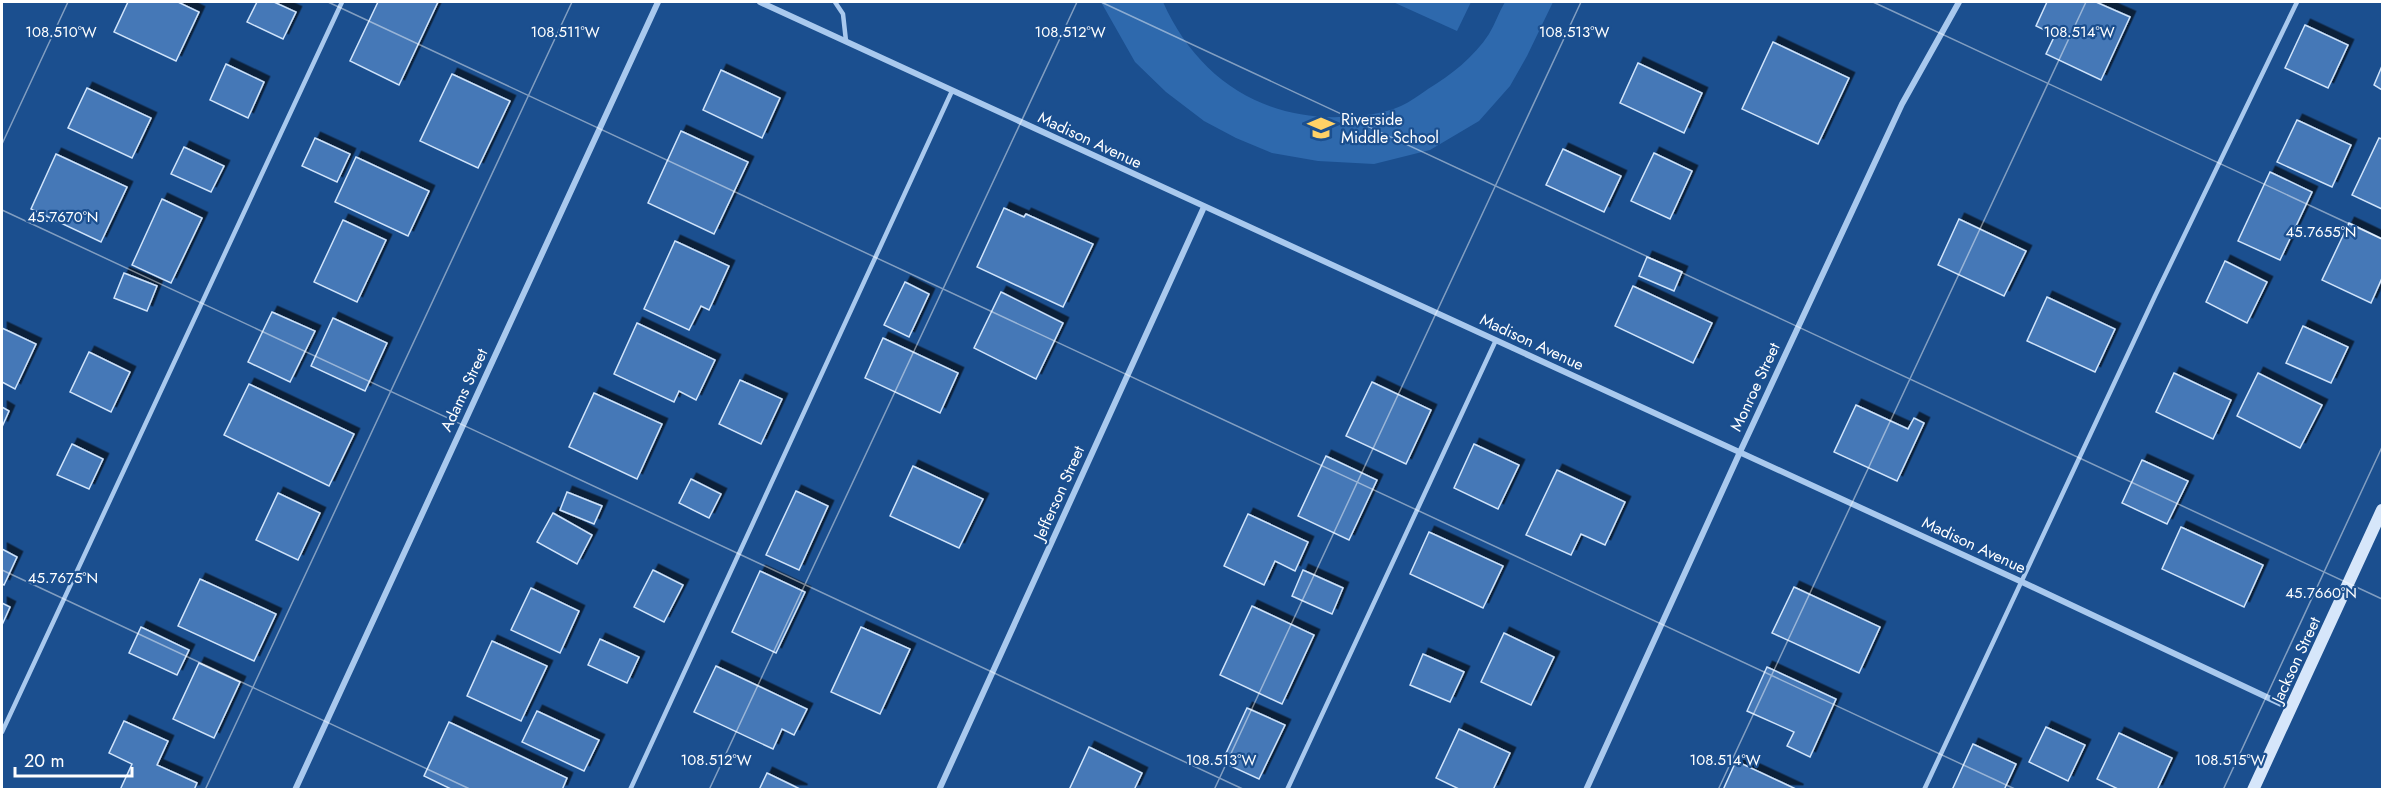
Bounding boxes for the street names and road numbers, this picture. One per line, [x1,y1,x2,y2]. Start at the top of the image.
street label: Madison Avenue [1034,106,1146,174]
street label: Madison Avenue [1476,308,1588,376]
street label: Monroe Street [1724,339,1786,435]
street label: Adams Street [435,345,493,435]
street label: Jefferson Street [1027,442,1090,546]
street label: Madison Avenue [1918,511,2030,579]
street label: Jackson Street [2265,613,2326,709]

